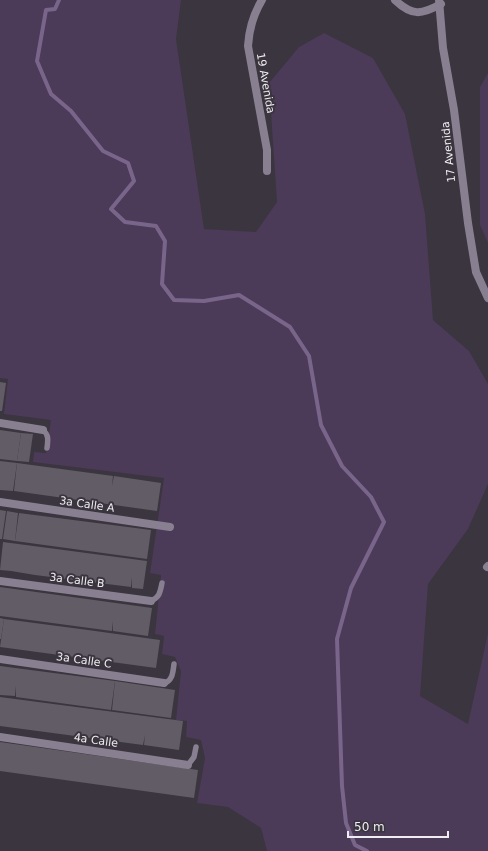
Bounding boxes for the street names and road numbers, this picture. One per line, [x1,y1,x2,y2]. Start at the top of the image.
street label: 19 Avenida [254,52,277,114]
street label: 17 Avenida [439,121,458,183]
street label: 3a Calle A [59,494,116,515]
street label: 3a Calle B [49,571,105,590]
street label: 3a Calle C [55,650,113,671]
street label: 4a Calle [73,731,119,750]

